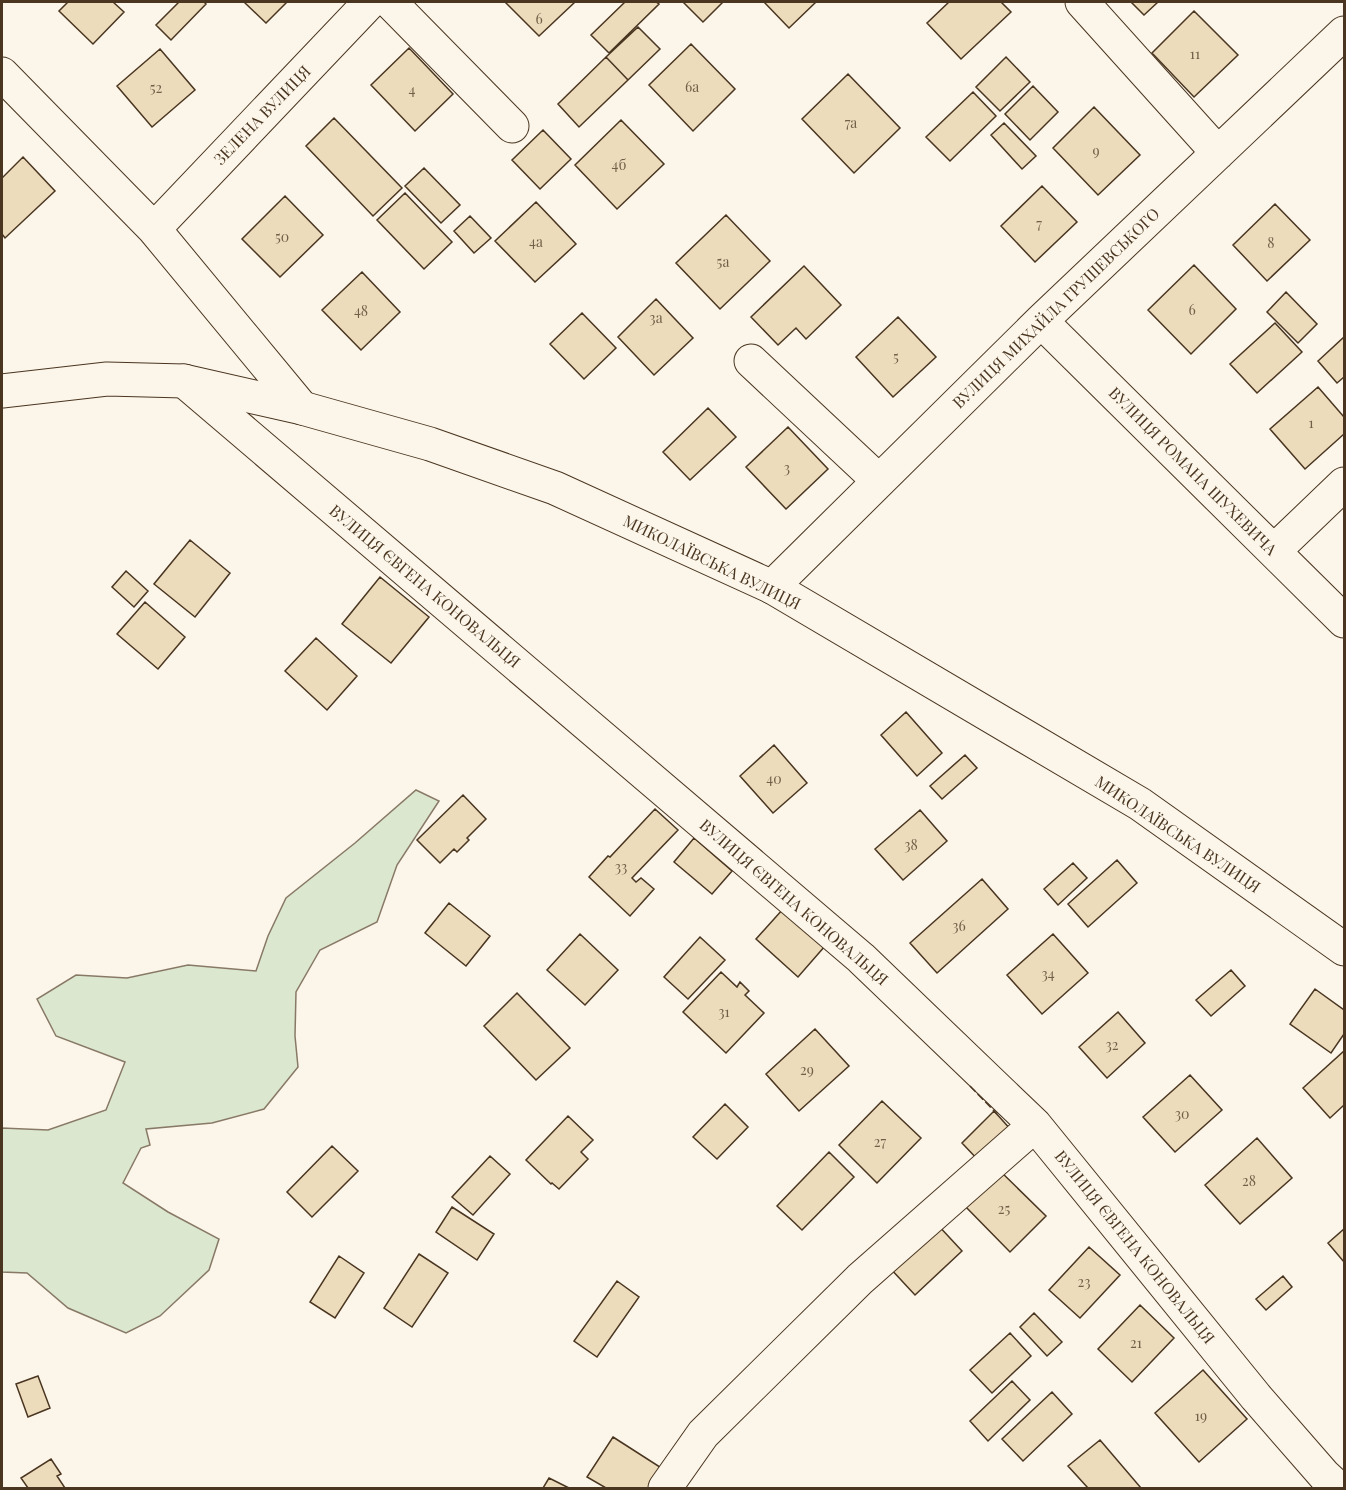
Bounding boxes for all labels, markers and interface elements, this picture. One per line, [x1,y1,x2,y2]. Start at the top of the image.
house number: 6 [535,9,543,28]
house number: 11 [1190,44,1200,63]
street label: ЗЕЛЕНА ВУЛИЦЯ [209,60,315,169]
house number: 6а [685,77,699,96]
house number: 52 [150,78,163,97]
house number: 4 [409,80,416,99]
house number: 7а [845,113,857,132]
house number: 9 [1092,141,1100,160]
house number: 4б [612,155,627,174]
street label: ВУЛИЦЯ МИХАЙЛА ГРУШЕВСЬКОГО [948,203,1164,412]
house number: 7 [1036,214,1042,233]
house number: 50 [275,227,289,246]
house number: 4а [529,232,543,251]
house number: 8 [1267,233,1275,252]
house number: 5а [717,252,729,271]
house number: 6 [1188,300,1196,319]
house number: 48 [354,301,368,320]
house number: 3а [649,308,663,327]
house number: 5 [893,347,899,366]
street label: ВУЛИЦЯ РОМАНА ШУХЕВИЧА [1105,382,1283,560]
house number: 1 [1308,413,1314,432]
house number: 3 [784,458,790,477]
street label: ВУЛИЦЯ ЄВГЕНА КОНОВАЛЬЦЯ [325,499,525,672]
street label: МИКОЛАЇВСЬКА ВУЛИЦЯ [620,509,804,614]
house number: 40 [766,769,782,788]
street label: МИКОЛАЇВСЬКА ВУЛИЦЯ [1092,770,1265,897]
street label: ВУЛИЦЯ ЄВГЕНА КОНОВАЛЬЦЯ [696,814,893,989]
house number: 38 [904,835,918,854]
house number: 33 [615,857,627,876]
house number: 36 [952,916,966,935]
house number: 34 [1041,964,1055,983]
house number: 31 [718,1002,730,1021]
house number: 32 [1105,1035,1119,1054]
house number: 29 [800,1060,814,1079]
house number: 30 [1175,1104,1189,1123]
house number: 27 [874,1132,887,1151]
street label: ВУЛИЦЯ ЄВГЕНА КОНОВАЛЬЦЯ [1051,1146,1220,1348]
house number: 28 [1242,1171,1256,1190]
house number: 25 [998,1199,1010,1218]
house number: 23 [1077,1272,1091,1291]
house number: 21 [1130,1333,1142,1352]
house number: 19 [1195,1406,1207,1425]

